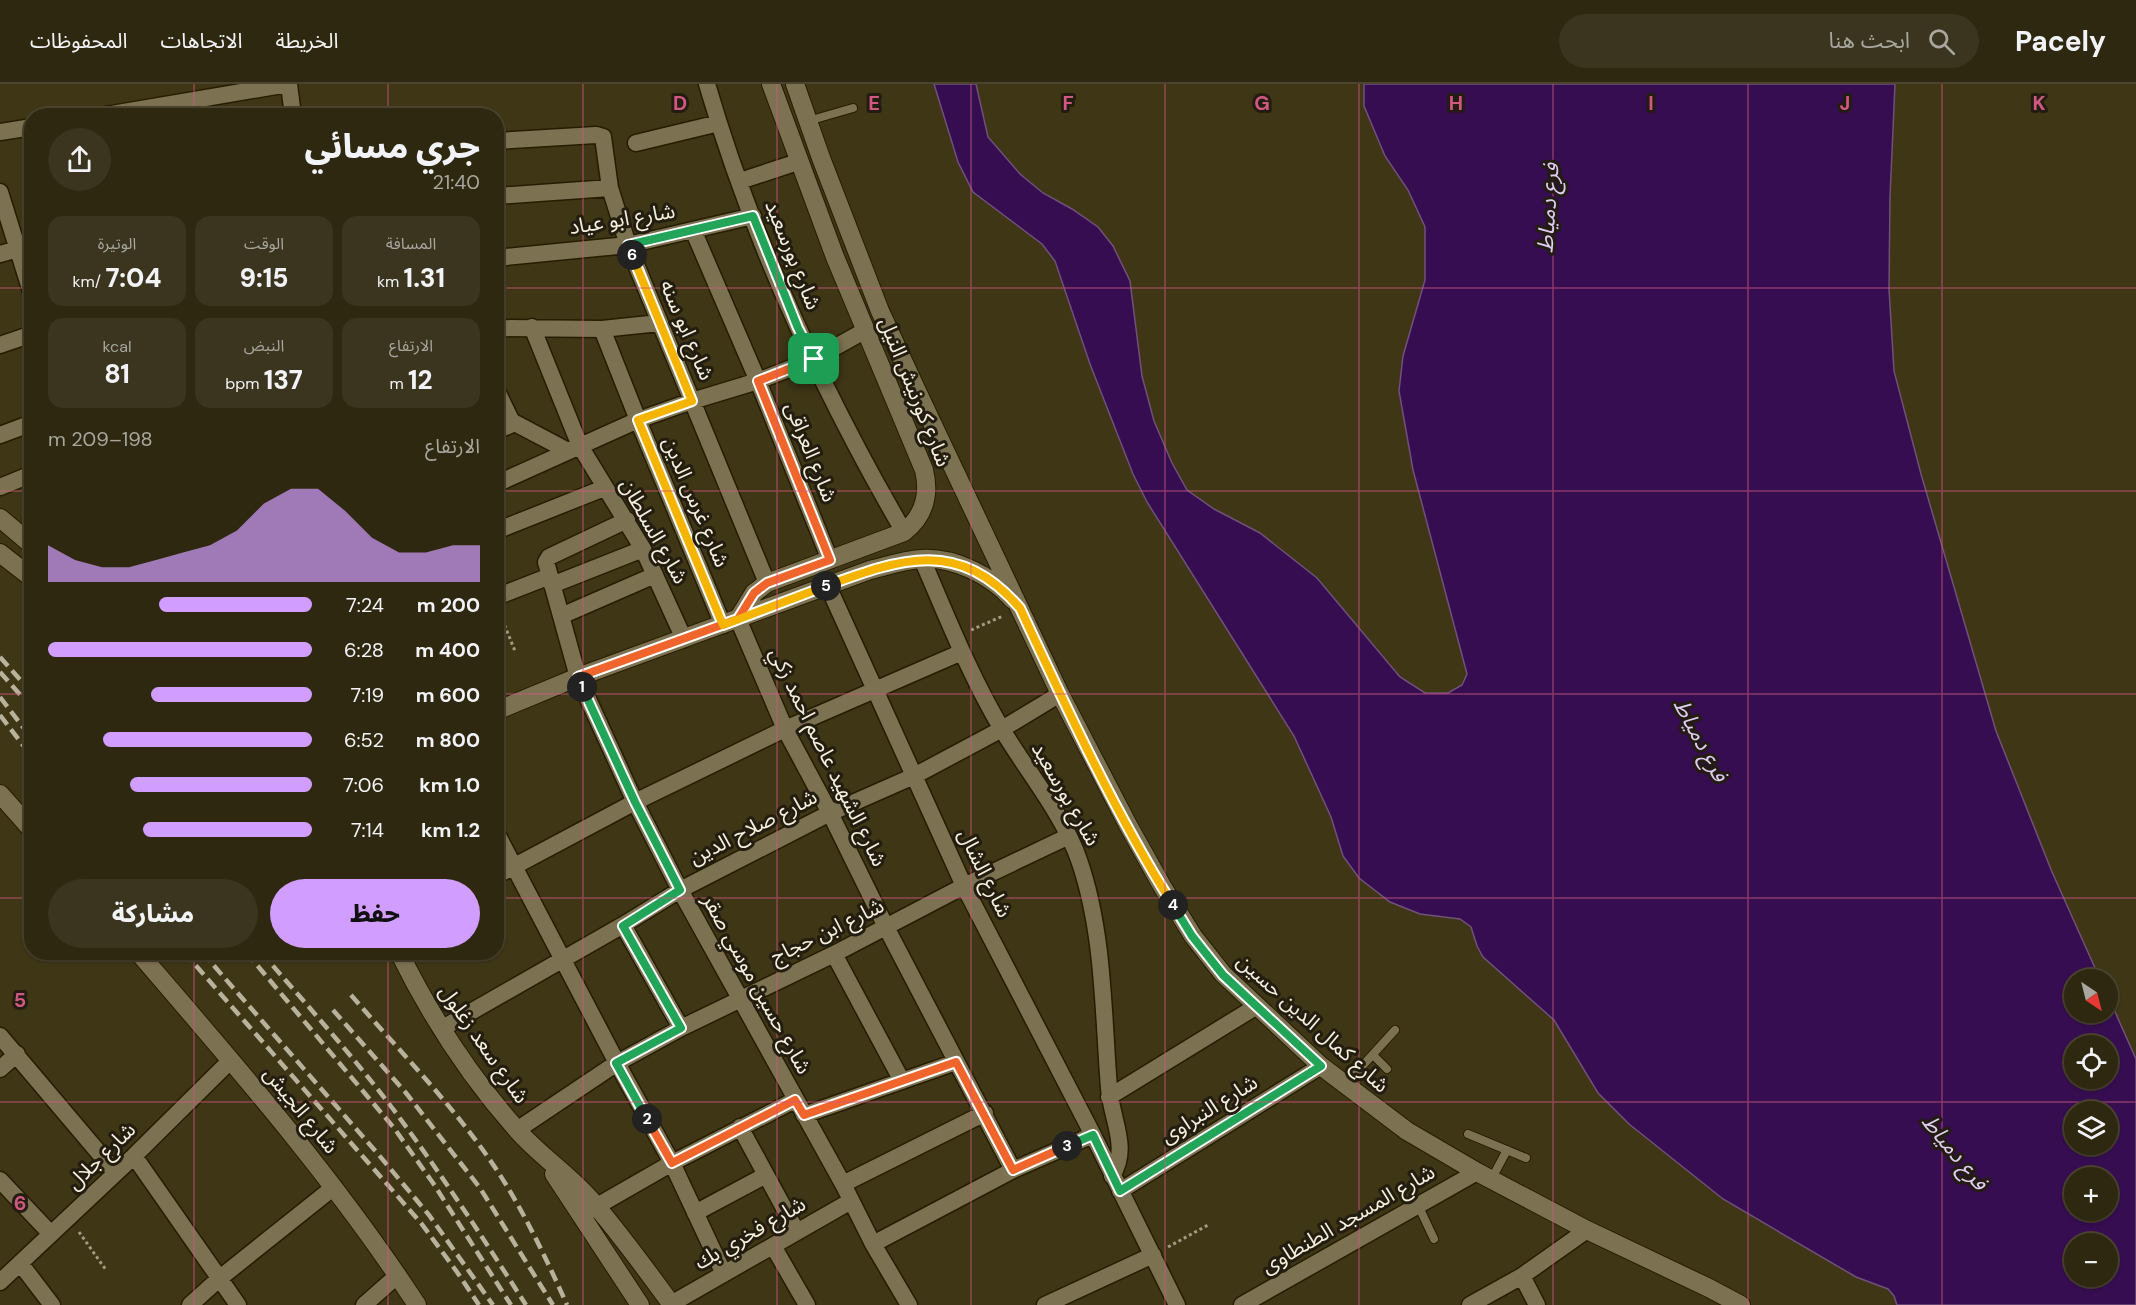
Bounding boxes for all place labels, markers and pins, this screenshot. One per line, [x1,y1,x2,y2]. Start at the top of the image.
pin: 6 [617,240,647,270]
pin [788,333,839,384]
pin: 5 [811,571,841,601]
pin: 1 [567,672,597,702]
pin: 4 [1158,890,1188,920]
pin: 2 [632,1104,662,1134]
pin: 3 [1052,1131,1082,1161]

